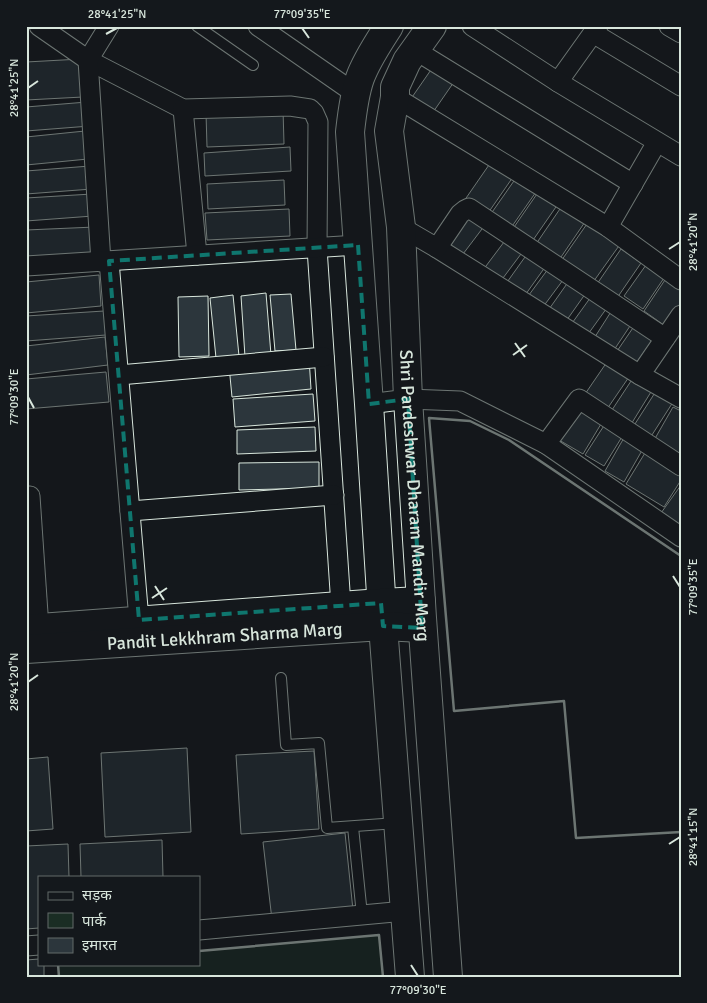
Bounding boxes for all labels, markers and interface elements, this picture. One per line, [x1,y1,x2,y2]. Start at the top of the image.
text: 28°41'25"N [88,7,146,22]
text: 77°09'35"E [273,7,331,22]
text: 28°41'25"N [7,59,22,117]
text: 28°41'20"N [686,213,701,271]
street label: Shri Pardeshwar Dharam Mandir Marg [395,349,435,642]
text: 77°09'30"E [7,368,22,426]
text: 77°09'35"E [686,558,701,616]
street label: Pandit Lekkhram Sharma Marg [106,618,343,655]
text: 28°41'20"N [7,653,22,711]
text: 28°41'15"N [686,808,701,866]
legend [38,876,200,966]
text: सड़क [82,886,112,904]
text: पार्क [82,912,106,930]
text: इमारत [82,936,117,954]
text: 77°09'30"E [389,983,447,998]

